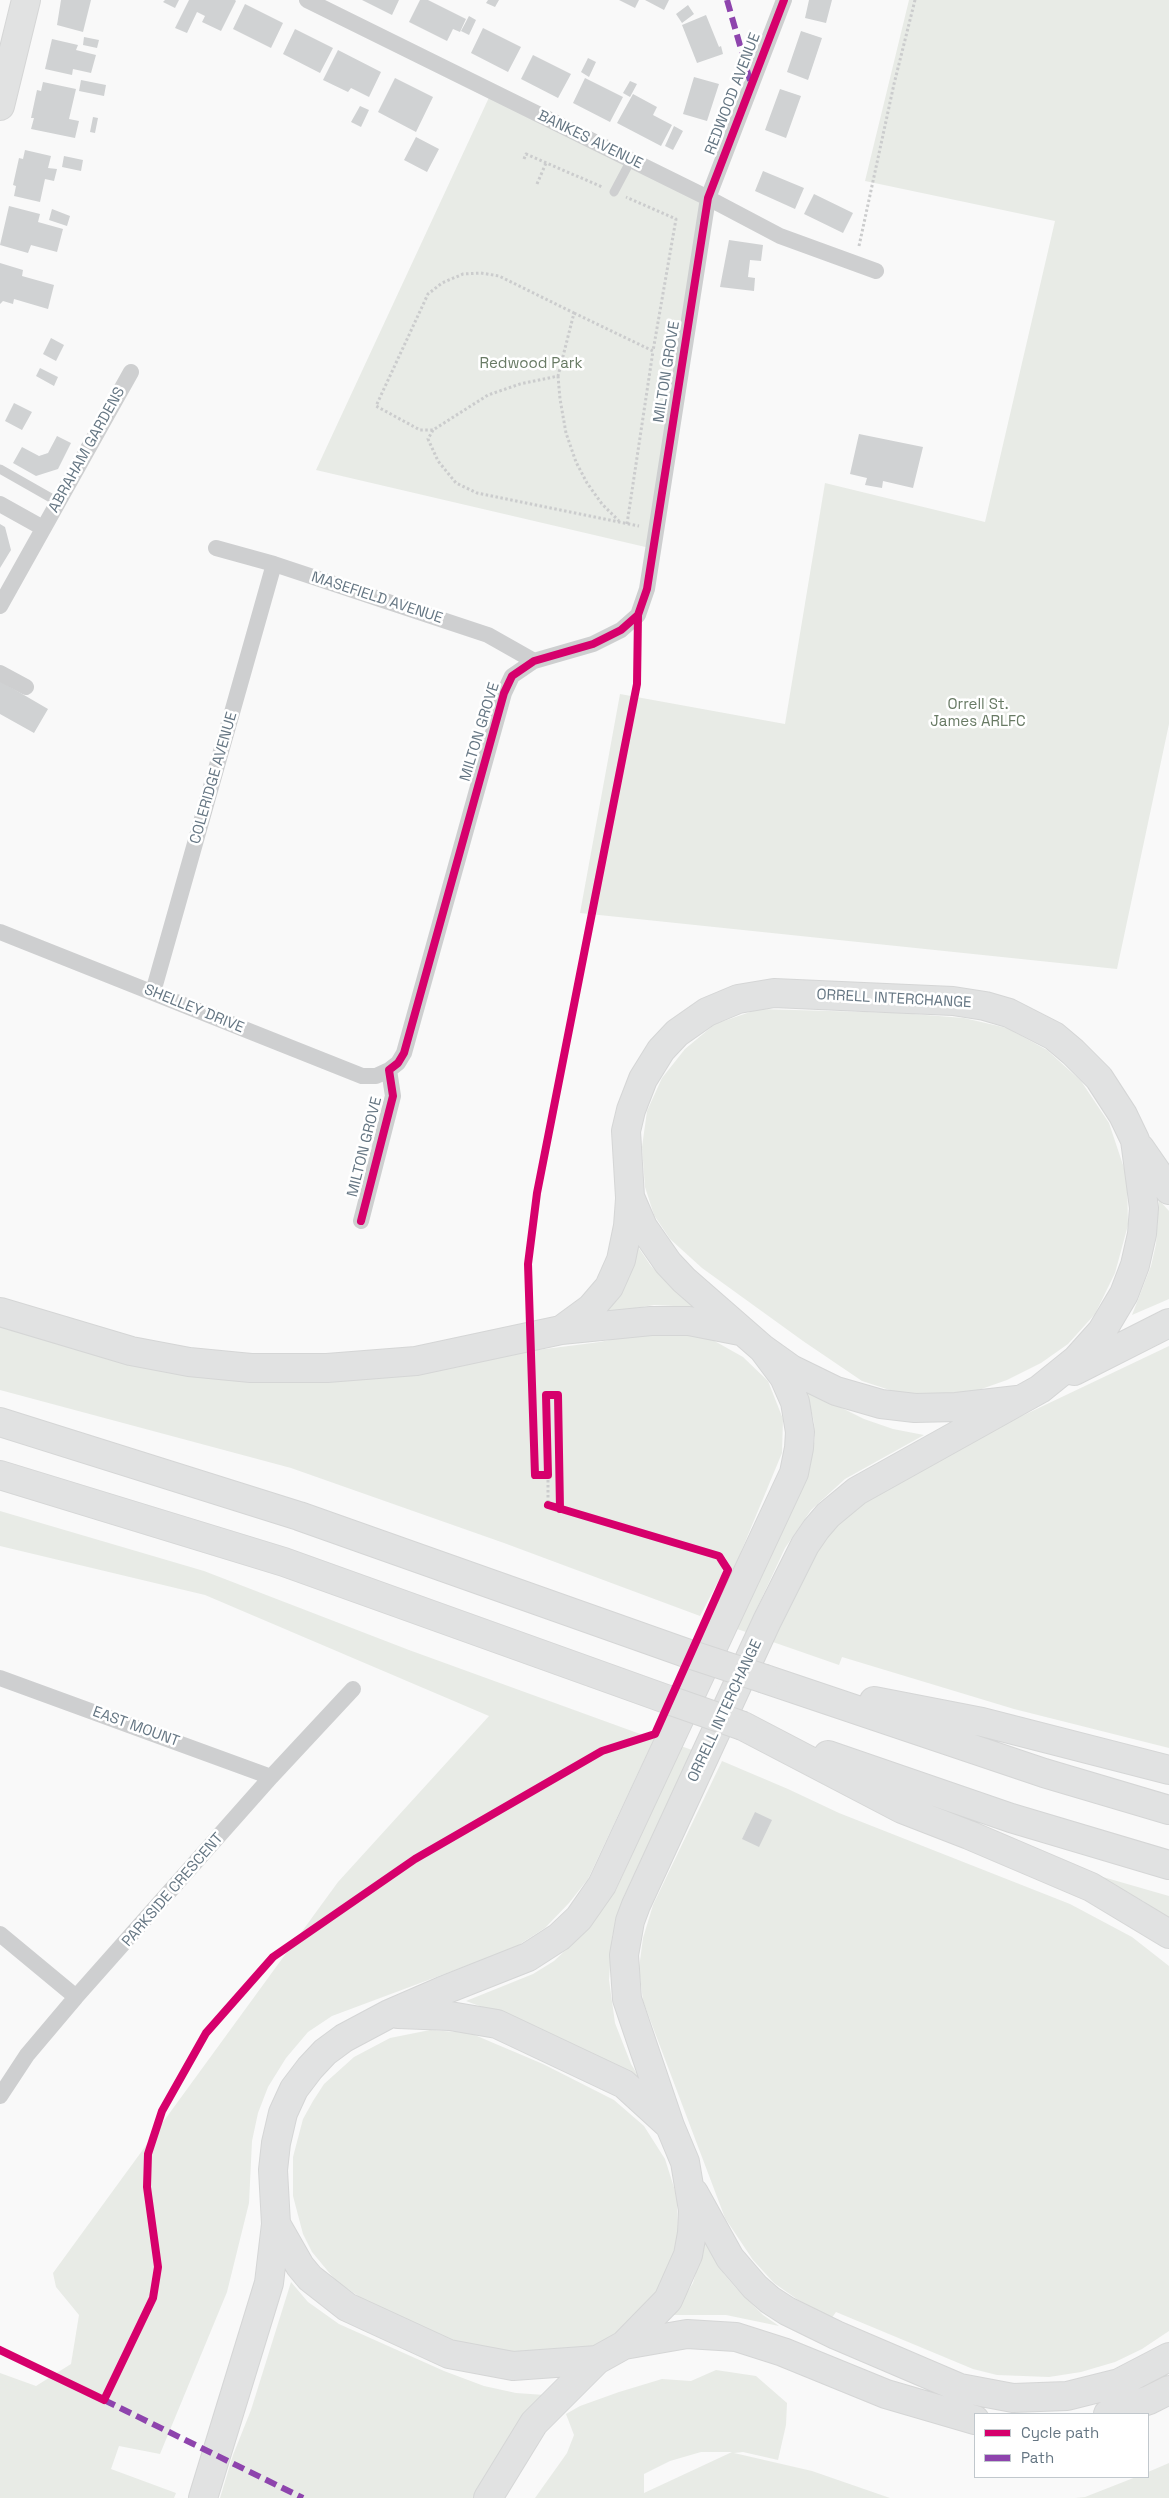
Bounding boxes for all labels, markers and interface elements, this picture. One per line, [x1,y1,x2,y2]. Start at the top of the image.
street label: REDWOOD AVENUE [701,31,765,157]
street label: BANKES AVENUE [535,107,645,173]
street label: MILTON GROVE [650,320,684,424]
park label: Redwood Park [479,355,583,373]
street label: ABRAHAM GARDENS [45,384,129,516]
street label: MASEFIELD AVENUE [309,568,445,628]
street label: MILTON GROVE [456,680,504,784]
park label: Orrell St. James ARLFC [930,696,1026,731]
street label: COLERIDGE AVENUE [187,710,241,846]
street label: SHELLEY DRIVE [141,981,247,1037]
street label: ORRELL INTERCHANGE [816,986,972,1012]
street label: MILTON GROVE [344,1095,386,1199]
street label: ORRELL INTERCHANGE [684,1637,766,1785]
street label: EAST MOUNT [90,1703,182,1751]
street label: PARKSIDE CRESCENT [119,1829,227,1951]
legend [974,2413,1149,2478]
text: Cycle path [1021,2423,1099,2442]
text: Path [1021,2448,1054,2467]

